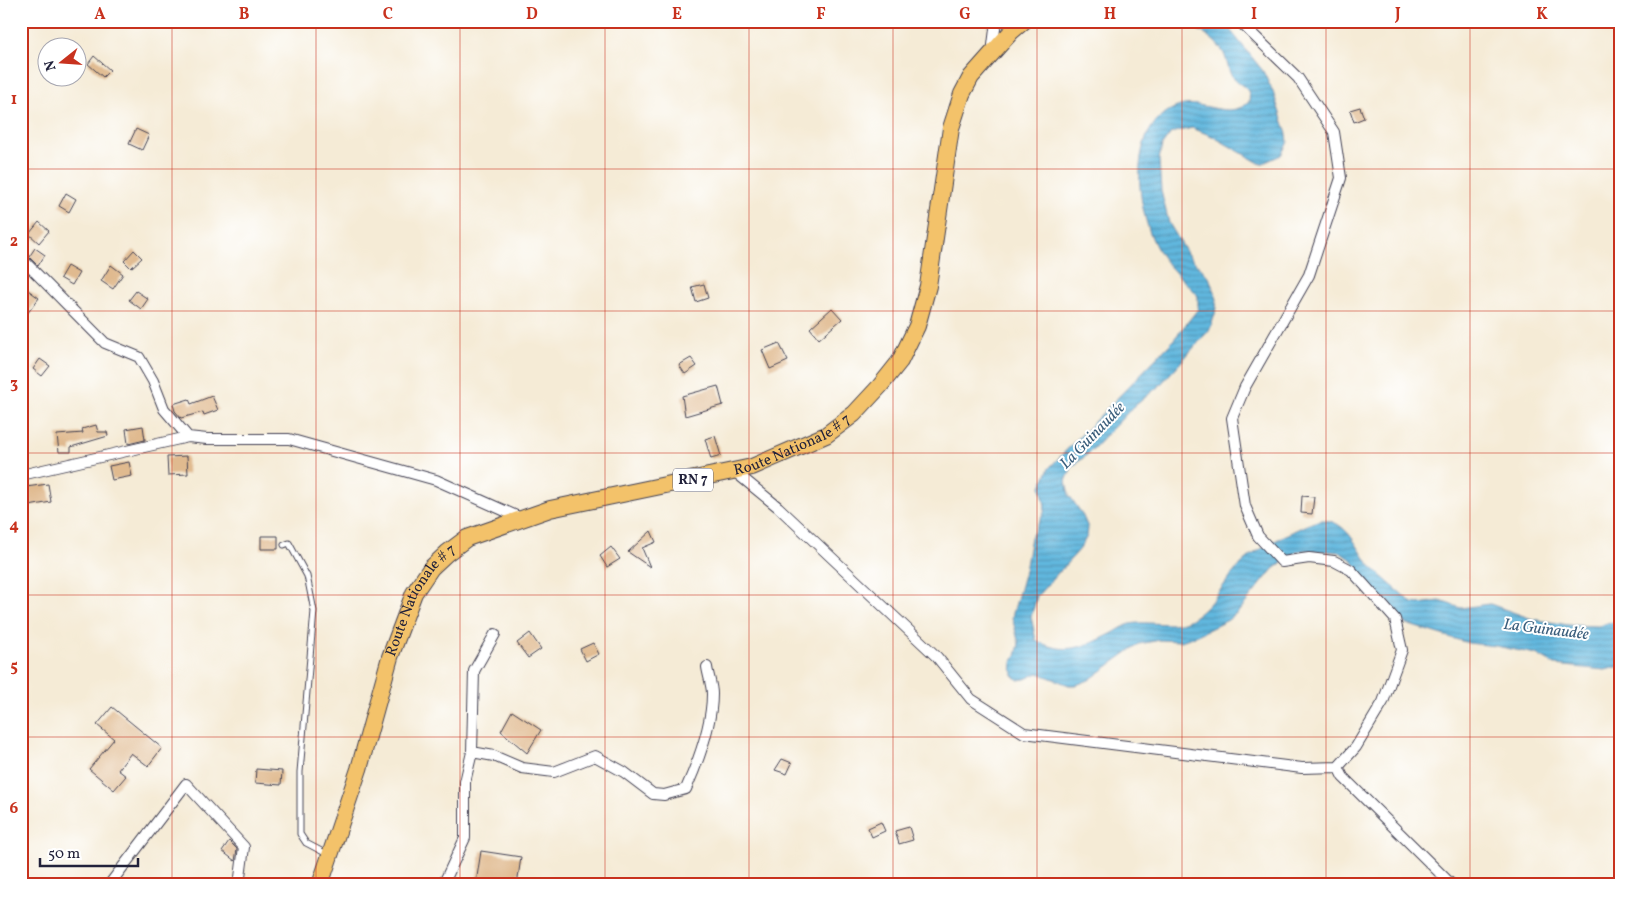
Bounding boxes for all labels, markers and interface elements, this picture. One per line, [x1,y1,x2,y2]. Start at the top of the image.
text: A [94,4,106,26]
text: B [239,4,250,26]
text: C [383,4,393,26]
text: D [526,4,538,26]
text: E [672,4,682,26]
text: F [816,4,826,26]
text: G [959,4,971,26]
text: H [1104,4,1116,26]
text: I [1251,4,1257,26]
text: J [1394,4,1401,26]
text: K [1536,4,1548,26]
north arrow [38,38,88,88]
text: N [40,58,62,73]
text: 1 [11,89,17,111]
text: 2 [10,231,18,253]
text: 3 [10,373,18,395]
water label: La Guinaudée [1055,397,1131,474]
street label: Route Nationale # 7 [732,409,856,481]
road number: RN 7 [673,468,713,492]
text: 4 [9,515,19,537]
street label: Route Nationale # 7 [381,539,460,659]
water label: La Guinaudée [1502,614,1590,646]
text: 5 [10,656,18,678]
text: 6 [10,798,19,820]
scale bar [40,836,138,868]
text: 50 m [48,844,80,865]

